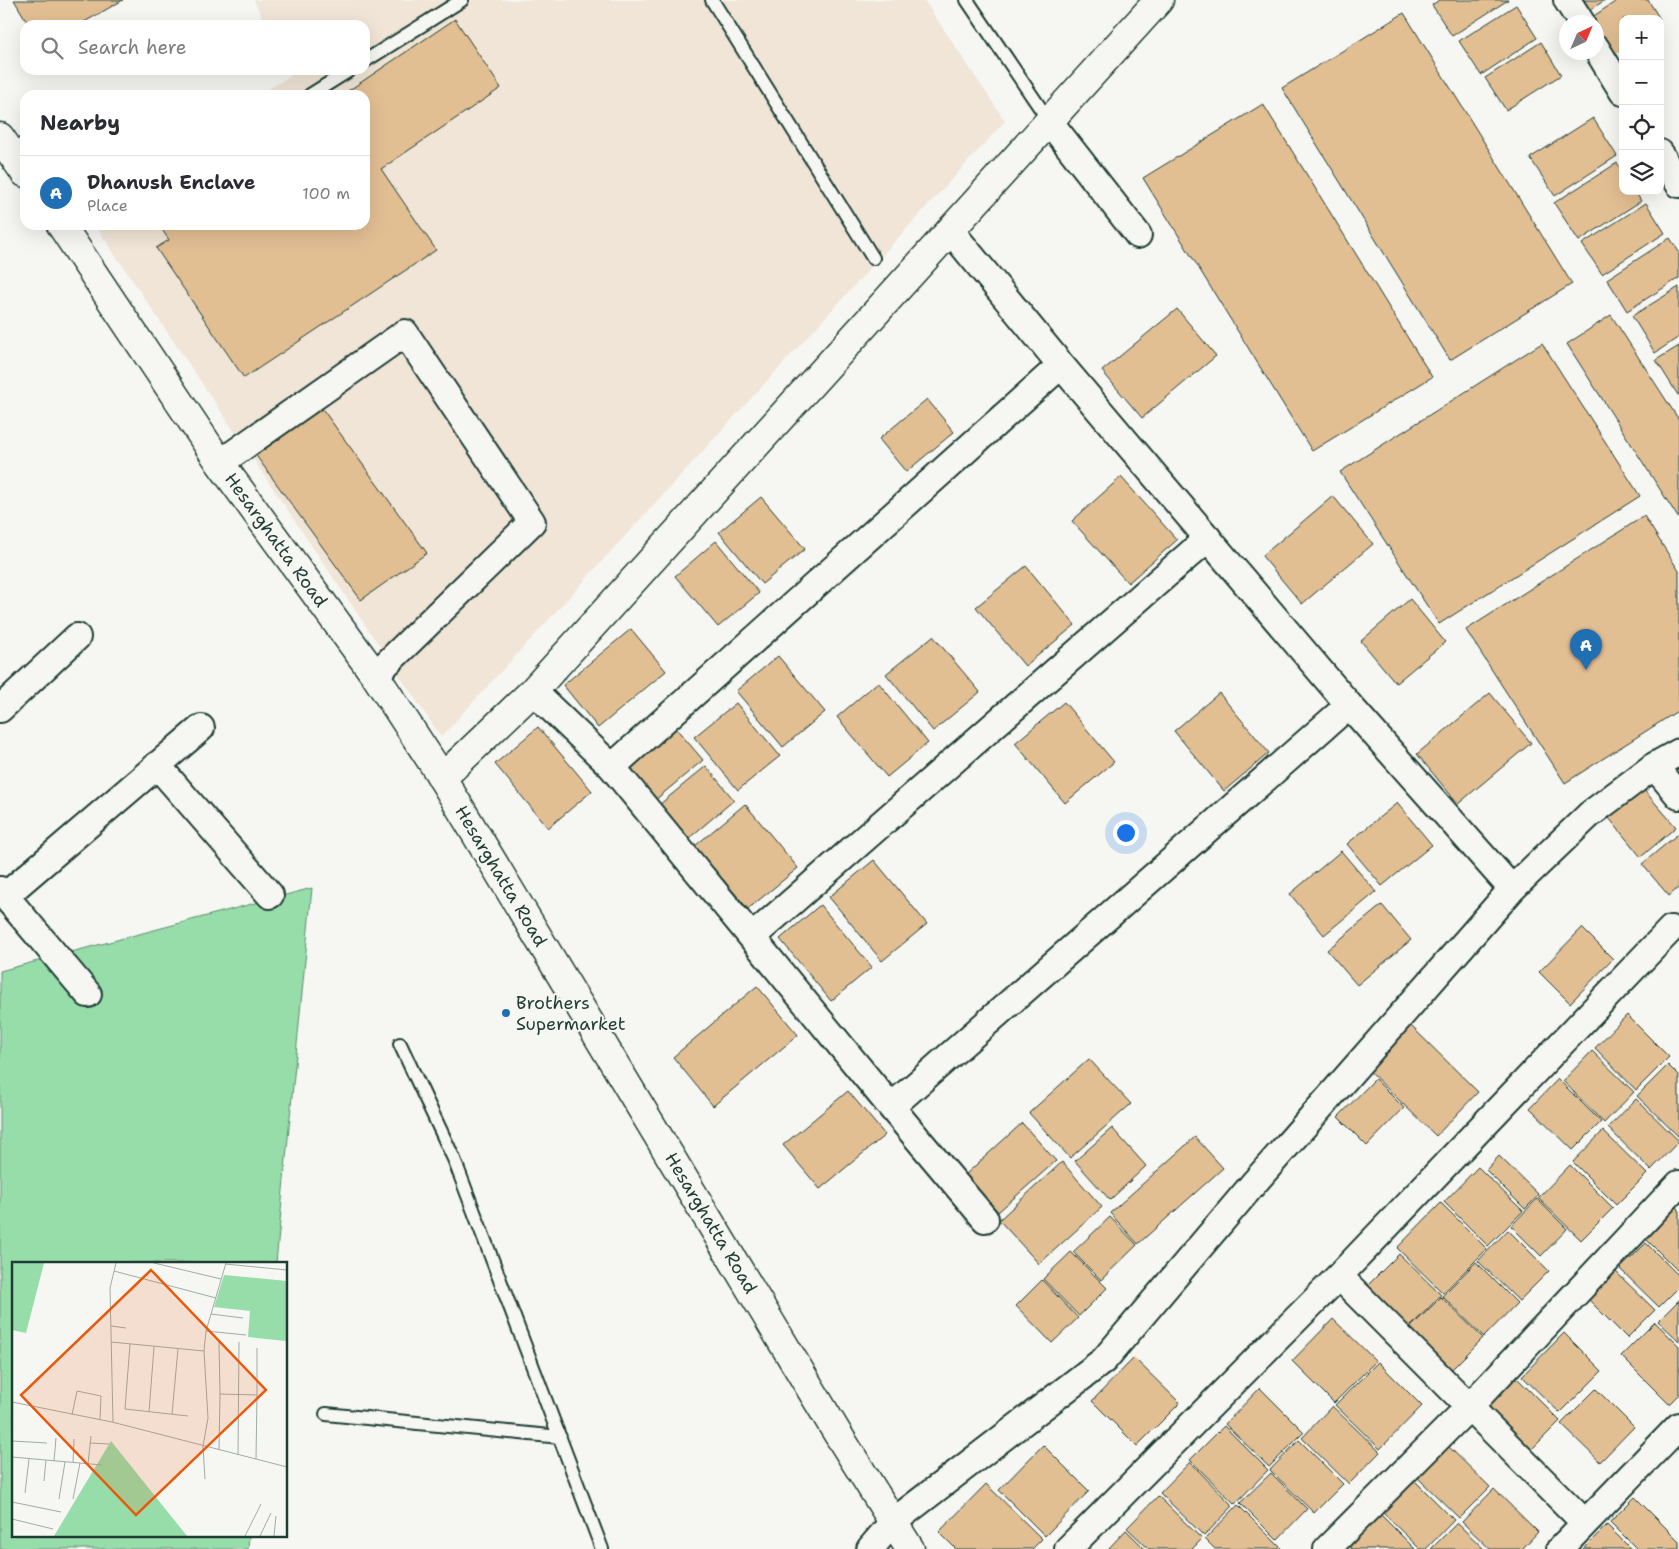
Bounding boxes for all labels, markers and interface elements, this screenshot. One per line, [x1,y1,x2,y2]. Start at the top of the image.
north arrow [1559,15,1604,60]
map controls [1619,15,1664,195]
button: + [1619,15,1664,60]
search box [20,20,370,75]
icon: search [38,34,66,62]
text: Search here [78,35,187,60]
button: − [1619,60,1664,105]
button: locate [1619,105,1664,150]
text: Nearby [40,109,120,137]
button: layers [1619,150,1664,195]
text: Dhanush Enclave [87,170,255,195]
text: A [50,183,62,204]
text: 100 m [302,183,350,204]
text: Place [87,195,128,216]
street label: Hesarghatta Road [219,468,333,612]
pin: A [1570,629,1602,670]
street label: Hesarghatta Road [449,801,553,951]
your location [1113,820,1139,846]
place label: Brothers Supermarket [516,991,626,1036]
marker: Brothers Supermarket [500,1007,512,1019]
street label: Hesarghatta Road [659,1148,763,1298]
inset map [12,1262,288,1536]

